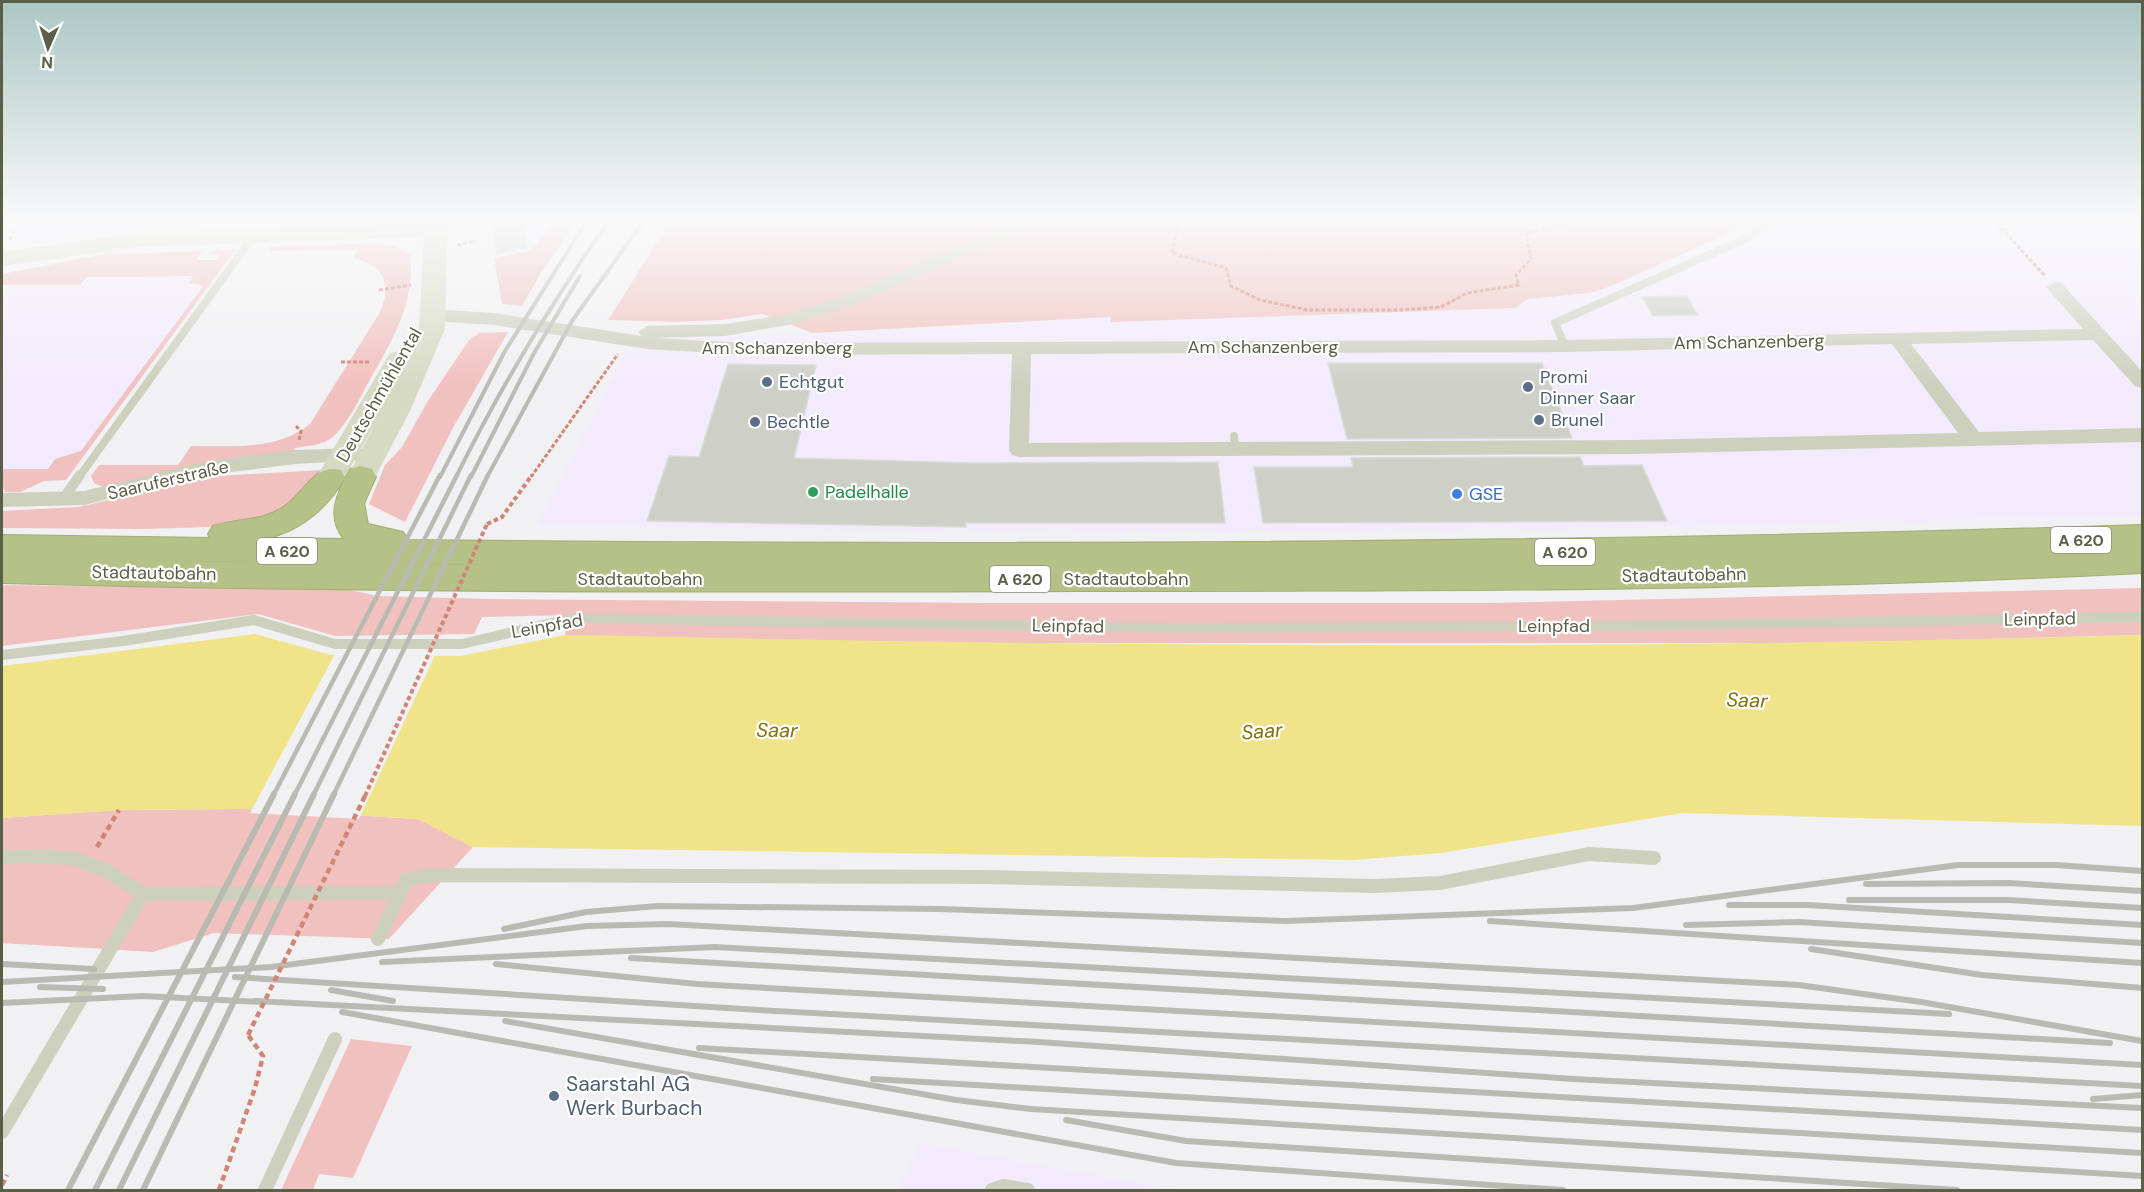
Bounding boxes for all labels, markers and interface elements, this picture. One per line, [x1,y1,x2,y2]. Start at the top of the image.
north arrow [18,18,78,78]
text: N [41,52,54,73]
street label: Deutschmühlental [331,323,427,467]
street label: Am Schanzenberg [1673,329,1825,355]
street label: Am Schanzenberg [1188,335,1338,359]
street label: Am Schanzenberg [702,336,852,360]
place label: Promi Dinner Saar [1540,365,1636,410]
place label: Echtgut [779,370,844,394]
marker: Echtgut [760,375,774,389]
marker: Promi Dinner Saar [1521,380,1535,394]
place label: Brunel [1551,408,1603,432]
place label: Bechtle [767,410,830,434]
marker: Brunel [1532,413,1546,427]
marker: Bechtle [748,415,762,429]
street label: Saaruferstraße [105,454,231,506]
place label: Padelhalle [825,480,909,504]
place label: GSE [1469,482,1503,506]
marker: Padelhalle [806,485,820,499]
marker: GSE [1450,487,1464,501]
road number: A 620 [2051,527,2111,553]
road number: A 620 [257,538,317,564]
road number: A 620 [1535,539,1595,565]
street label: Stadtautobahn [91,560,217,586]
street label: Stadtautobahn [1621,562,1747,588]
road number: A 620 [990,566,1050,592]
street label: Stadtautobahn [578,567,702,591]
street label: Stadtautobahn [1064,567,1188,591]
street label: Leinpfad [2004,606,2076,632]
street label: Leinpfad [509,608,585,644]
street label: Leinpfad [1032,613,1104,639]
street label: Leinpfad [1518,614,1590,638]
water label: Saar [1726,686,1769,714]
water label: Saar [756,717,798,743]
water label: Saar [1241,717,1284,745]
place label: Saarstahl AG Werk Burbach [566,1070,702,1122]
marker: Saarstahl AG Werk Burbach [547,1089,561,1103]

